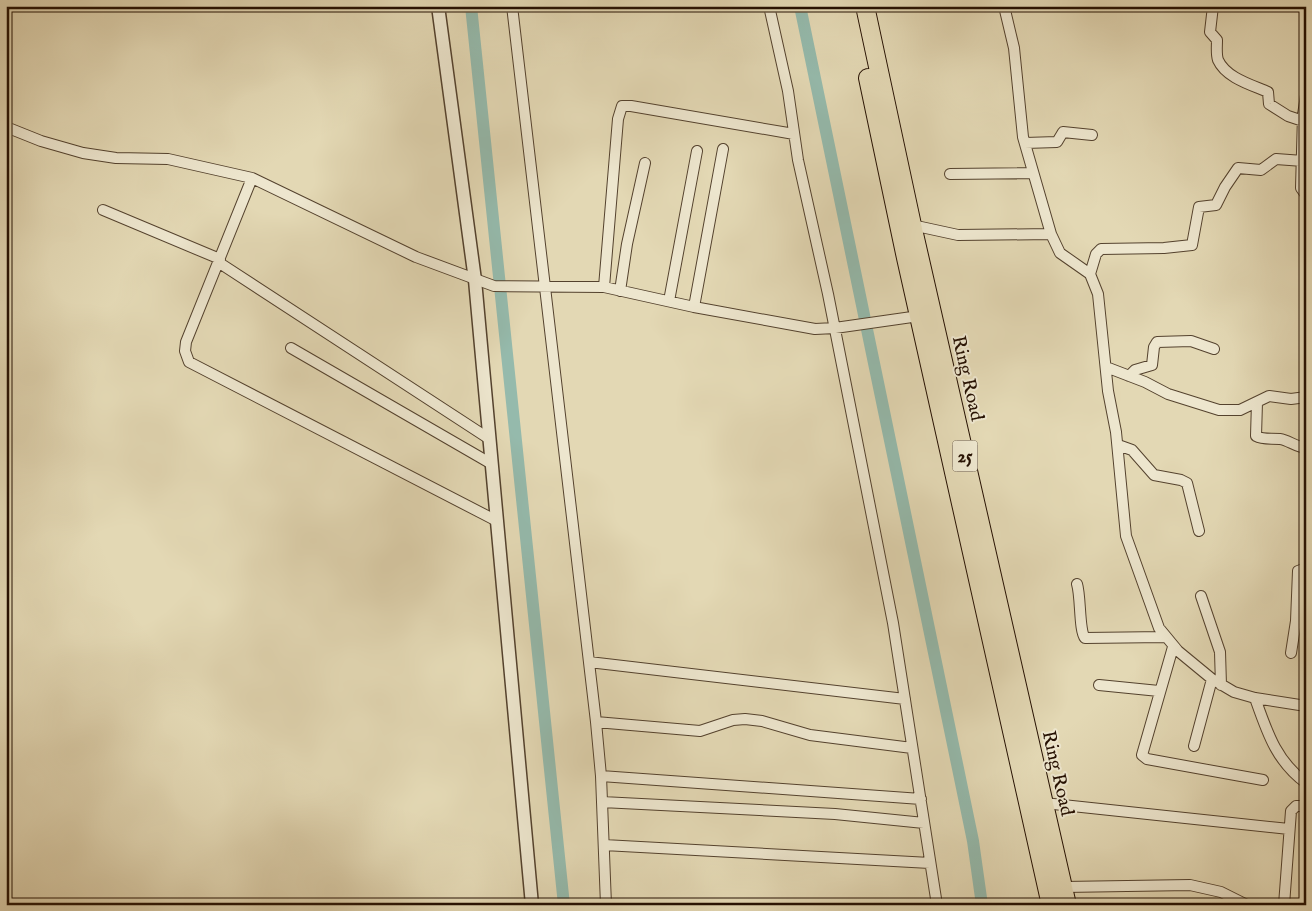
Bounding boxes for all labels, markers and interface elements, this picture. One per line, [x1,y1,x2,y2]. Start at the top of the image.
street label: Ring Road [946,333,989,424]
road number: 25 [952,441,978,472]
street label: Ring Road [1036,728,1079,819]

